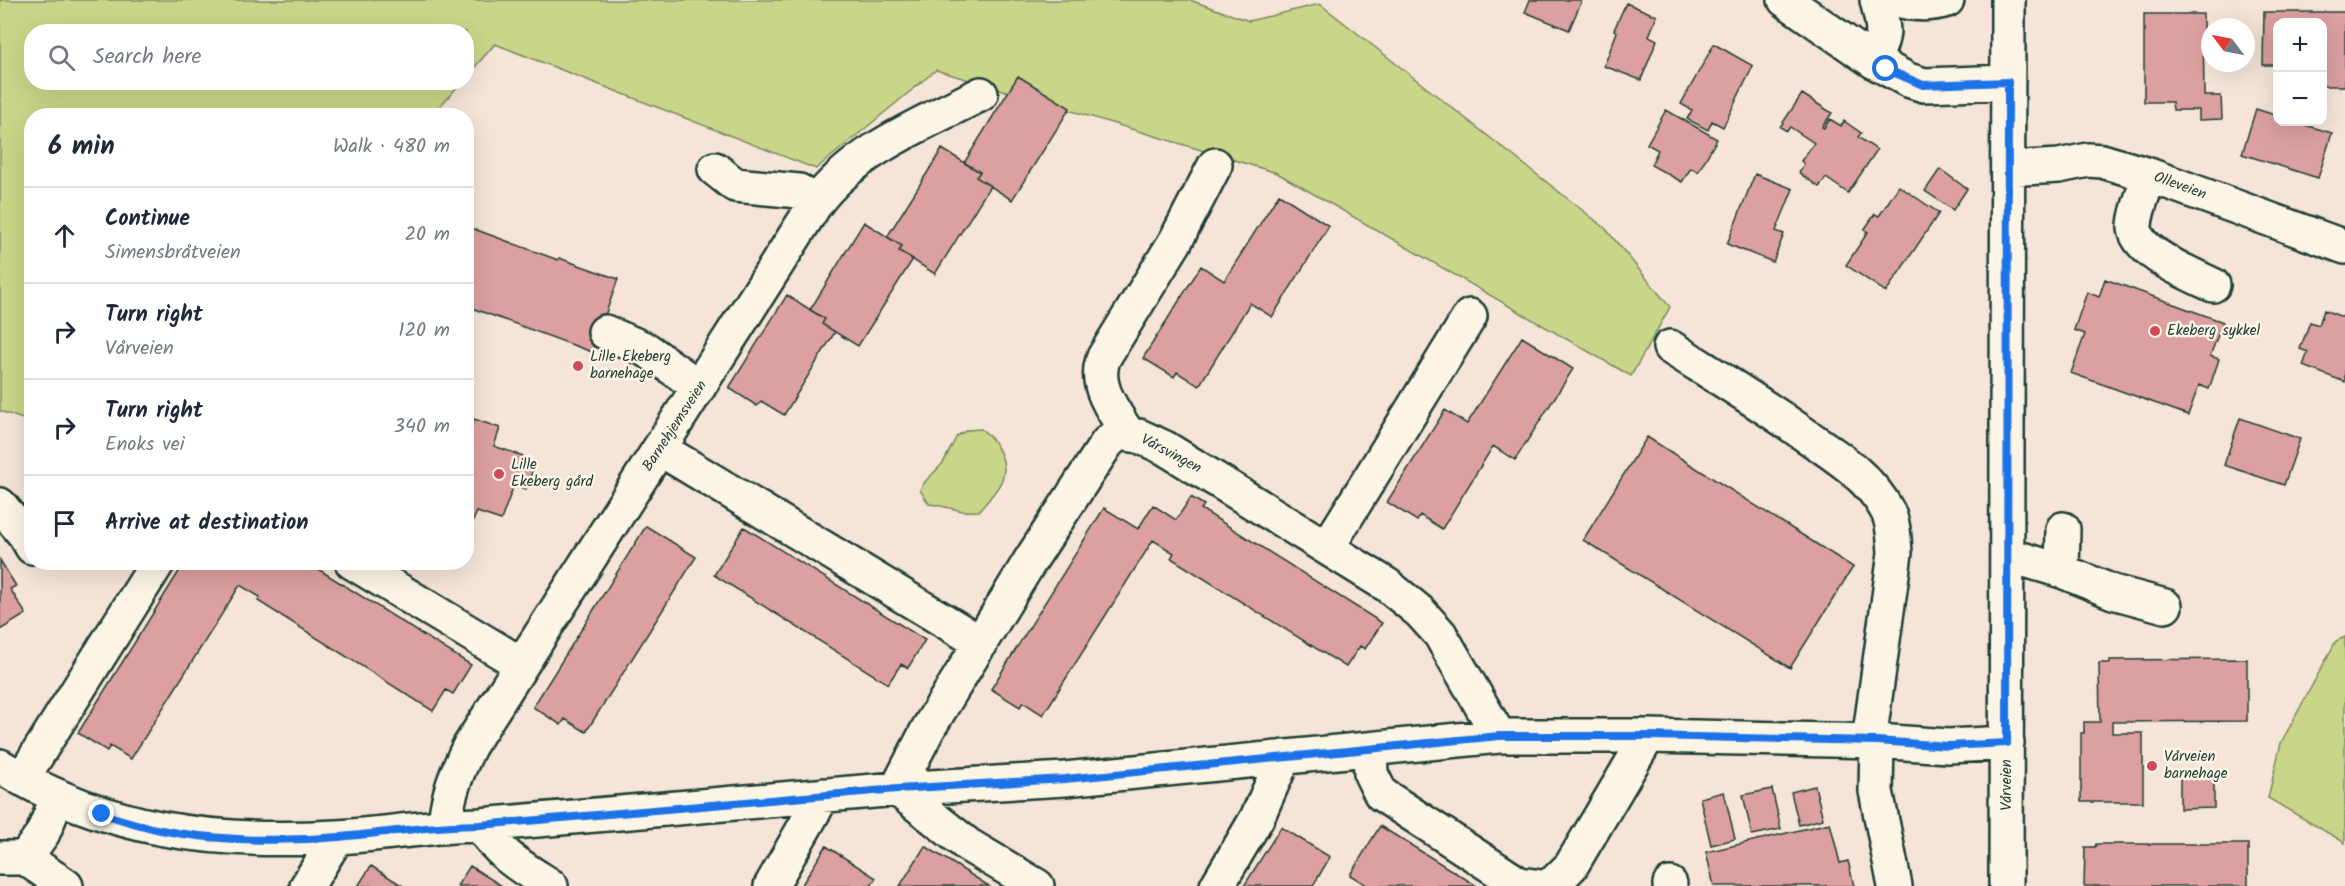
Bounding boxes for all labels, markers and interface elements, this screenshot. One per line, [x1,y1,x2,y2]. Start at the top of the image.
north arrow [2201,18,2255,72]
map controls [2273,18,2327,126]
button: + [2273,18,2327,72]
search box [24,24,474,90]
text: Search here [93,40,201,75]
icon: search [45,41,78,74]
route start [1872,55,1898,81]
button: − [2273,72,2327,126]
text: 6 min [48,126,115,168]
text: Walk · 480 m [333,131,450,163]
street label: Olleveien [2150,165,2210,207]
text: Continue [105,202,190,237]
icon: ahead [48,219,81,252]
text: 20 m [404,219,450,251]
text: Simensbråtveien [105,237,241,269]
text: Turn right [105,298,203,333]
icon: right [48,315,81,348]
text: 120 m [398,315,450,347]
place label: Ekeberg sykkel [2167,319,2261,343]
marker: Ekeberg sykkel [2148,324,2162,338]
text: Vårveien [105,333,174,365]
place label: Lille Ekeberg barnehage [590,345,671,386]
marker: Lille Ekeberg barnehage [571,359,585,373]
street label: Barnehjemsveien [636,376,714,476]
text: Turn right [105,394,203,429]
icon: right [48,411,81,444]
text: 340 m [394,411,450,443]
street label: Vårsvingen [1136,428,1206,480]
text: Enoks vei [105,429,185,461]
place label: Lille Ekeberg gård [511,453,593,494]
marker: Lille Ekeberg gård [492,467,506,481]
text: Arrive at destination [105,506,308,541]
icon: arrive [48,507,81,540]
place label: Vårveien barnehage [2164,745,2228,786]
street label: Vårveien [1995,759,2019,811]
marker: Vårveien barnehage [2145,759,2159,773]
route end [88,800,114,826]

